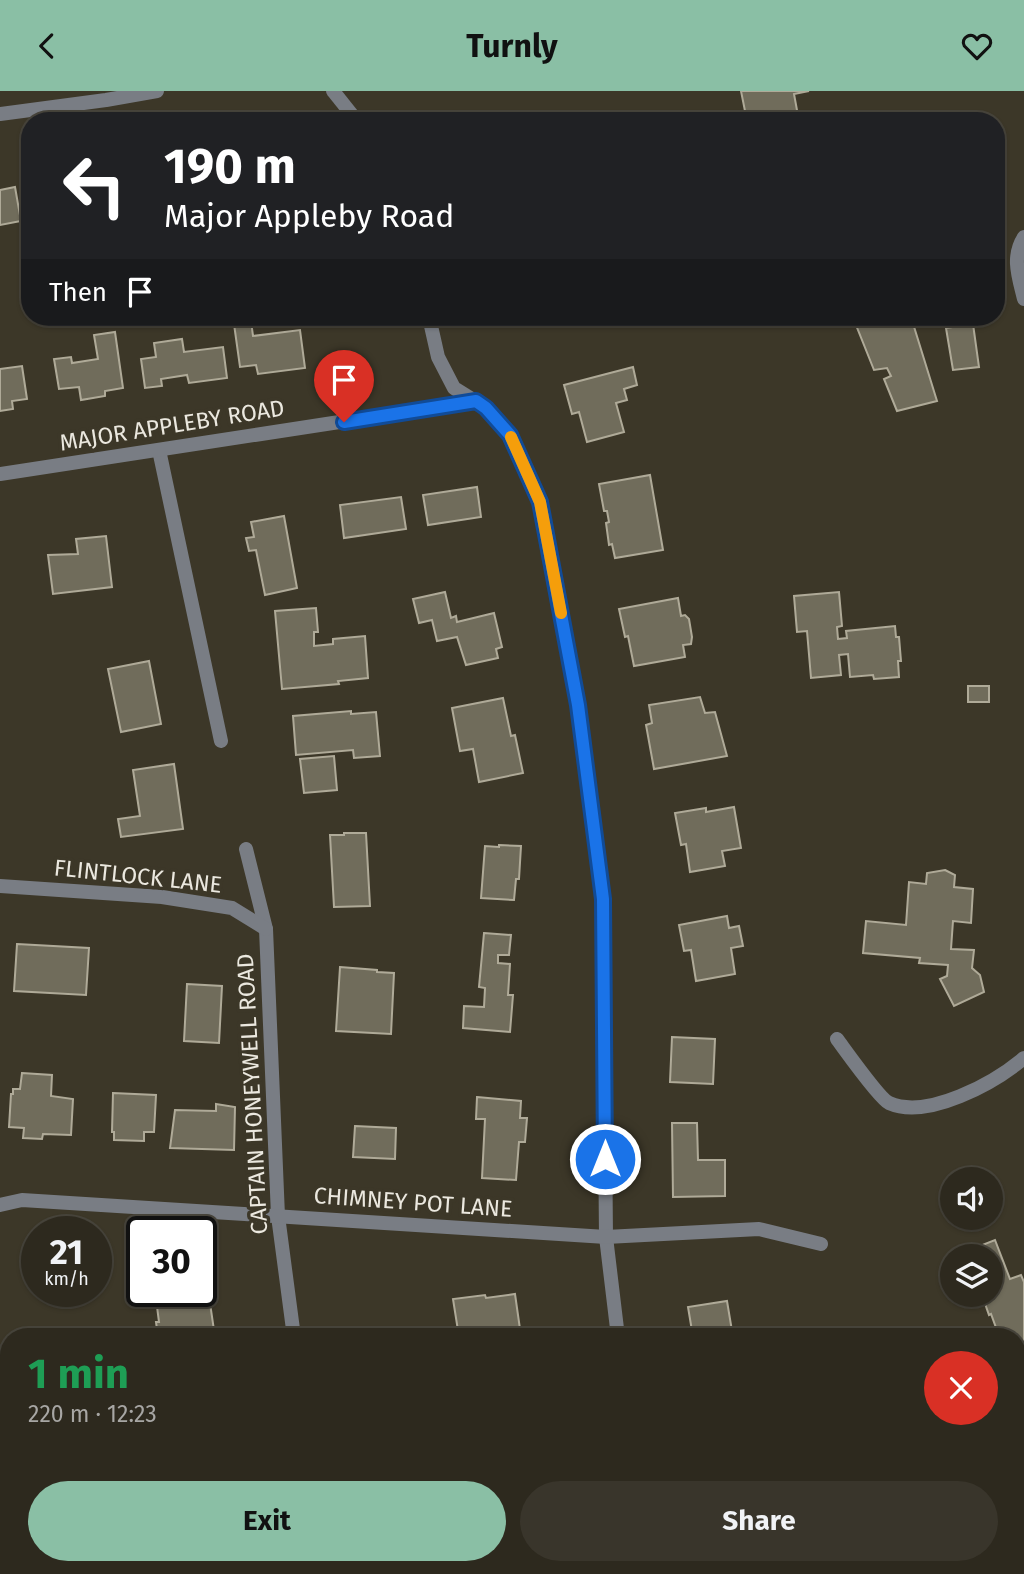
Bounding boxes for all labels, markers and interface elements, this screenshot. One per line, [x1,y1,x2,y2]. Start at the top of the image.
icon: back [28,27,66,65]
text: Turnly [466,27,558,65]
icon: heart [958,27,996,65]
text: 190 m [164,137,296,196]
icon: left [49,140,140,231]
text: Major Appleby Road [164,197,454,235]
icon: arrive [121,273,159,311]
text: Then [49,277,107,308]
pin [314,350,374,422]
icon: arrive [325,361,363,399]
street label: MAJOR APPLEBY ROAD [58,393,286,457]
street label: FLINTLOCK LANE [53,853,223,899]
street label: CAPTAIN HONEYWELL ROAD [231,953,273,1235]
position arrow [568,1122,642,1196]
map controls [940,1167,1003,1307]
button: sound [940,1167,1003,1230]
street label: CHIMNEY POT LANE [313,1181,513,1223]
speed limit sign: 30 [126,1216,217,1307]
text: 21 [50,1231,83,1273]
button: layers [940,1244,1003,1307]
text: km/h [44,1268,89,1290]
text: 1 min [28,1349,129,1399]
button: close [924,1351,998,1425]
text: 220 m · 12:23 [28,1400,157,1428]
button: Exit [28,1481,506,1561]
button: Share [520,1481,998,1561]

